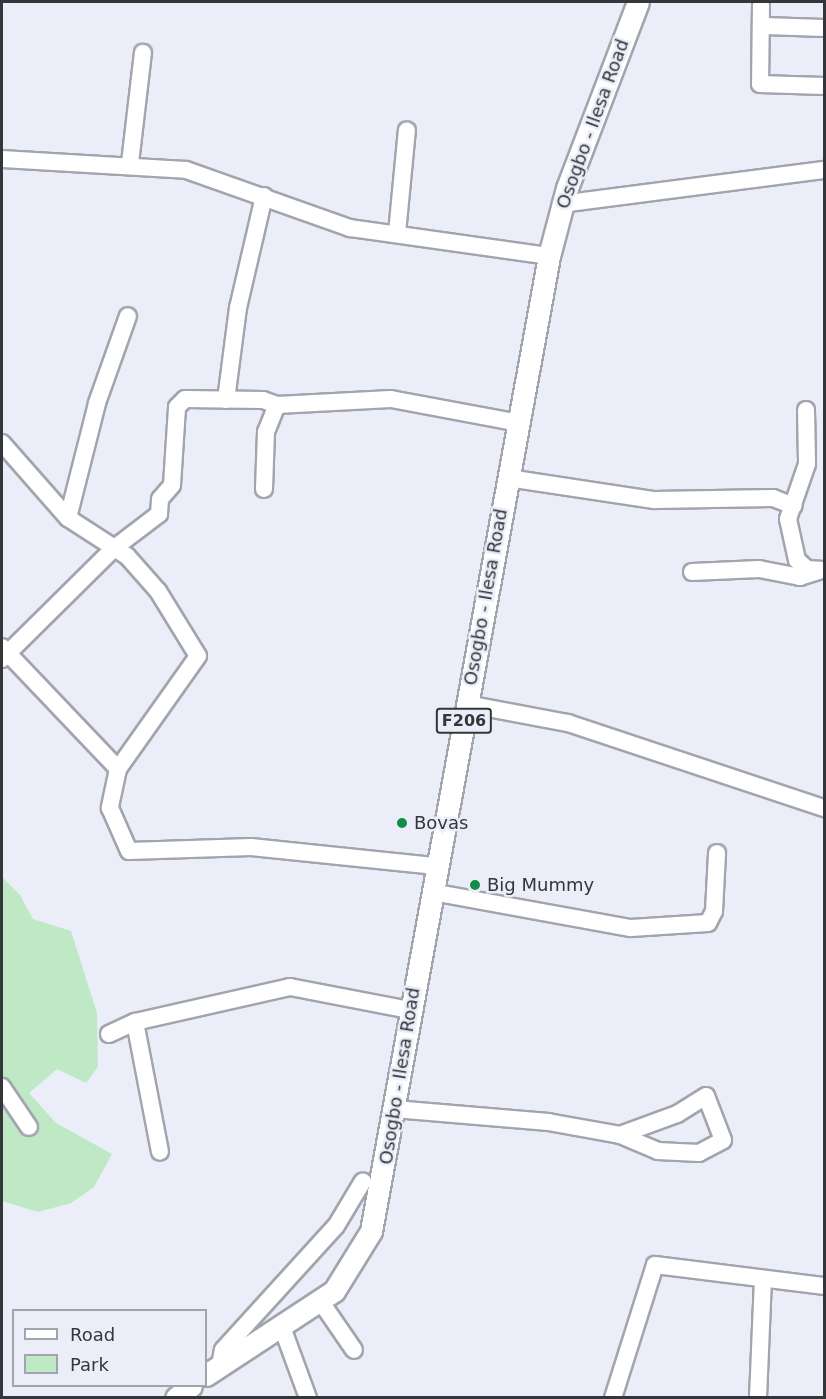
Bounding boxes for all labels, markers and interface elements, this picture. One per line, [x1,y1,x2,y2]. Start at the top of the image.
street label: Osogbo - Ilesa Road [552,36,634,212]
street label: Osogbo - Ilesa Road [460,507,512,687]
road number: F206 [436,708,492,734]
place label: Bovas [414,812,468,834]
marker: Bovas [395,816,409,830]
place label: Big Mummy [487,874,594,896]
marker: Big Mummy [468,878,482,892]
street label: Osogbo - Ilesa Road [375,986,425,1166]
legend [12,1309,207,1387]
text: Road [70,1324,115,1345]
text: Park [70,1354,109,1375]

